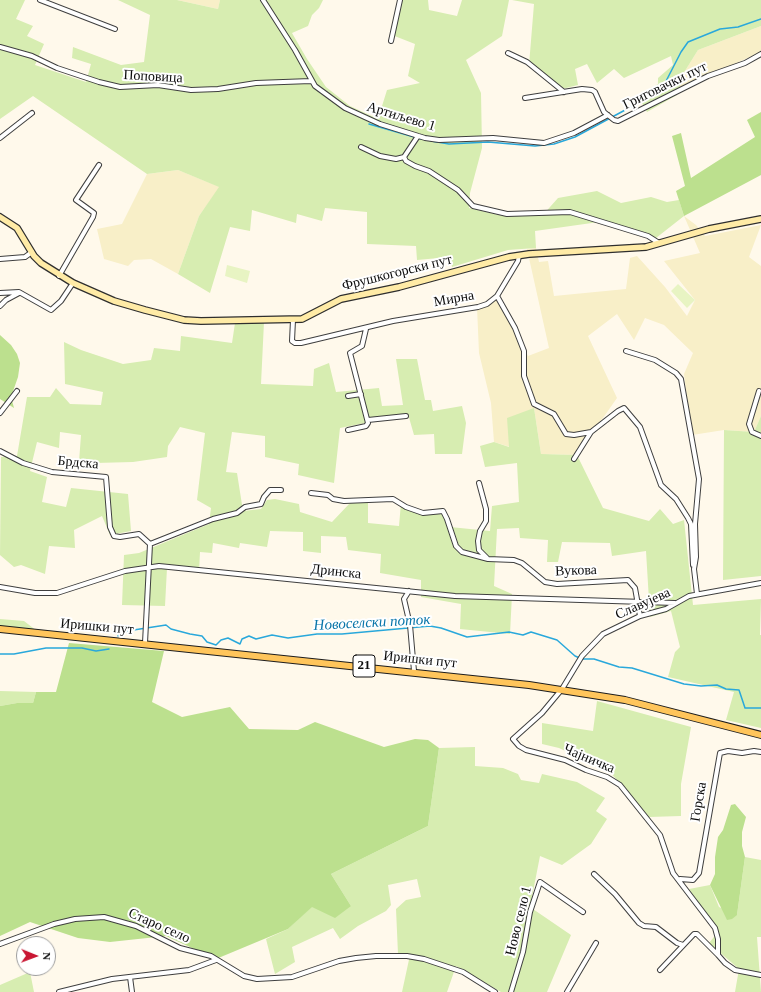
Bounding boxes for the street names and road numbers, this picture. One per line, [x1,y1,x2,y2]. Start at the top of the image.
street label: Григовачки пут [620,58,710,114]
street label: Поповица [123,67,183,87]
street label: Артиљево 1 [365,99,437,135]
street label: Фрушкогорски пут [340,251,454,295]
street label: Мирна [433,287,475,311]
street label: Брдска [57,453,99,473]
street label: Дринска [310,561,362,583]
street label: Вукова [555,562,597,580]
street label: Славујева [613,584,673,624]
street label: Иришки пут [60,615,134,639]
street label: Иришки пут [382,648,458,672]
road number: 21 [353,655,375,677]
street label: Чајничка [561,741,617,777]
street label: Горска [687,781,711,823]
street label: Ново село 1 [502,884,536,958]
street label: Старо село [126,905,192,947]

